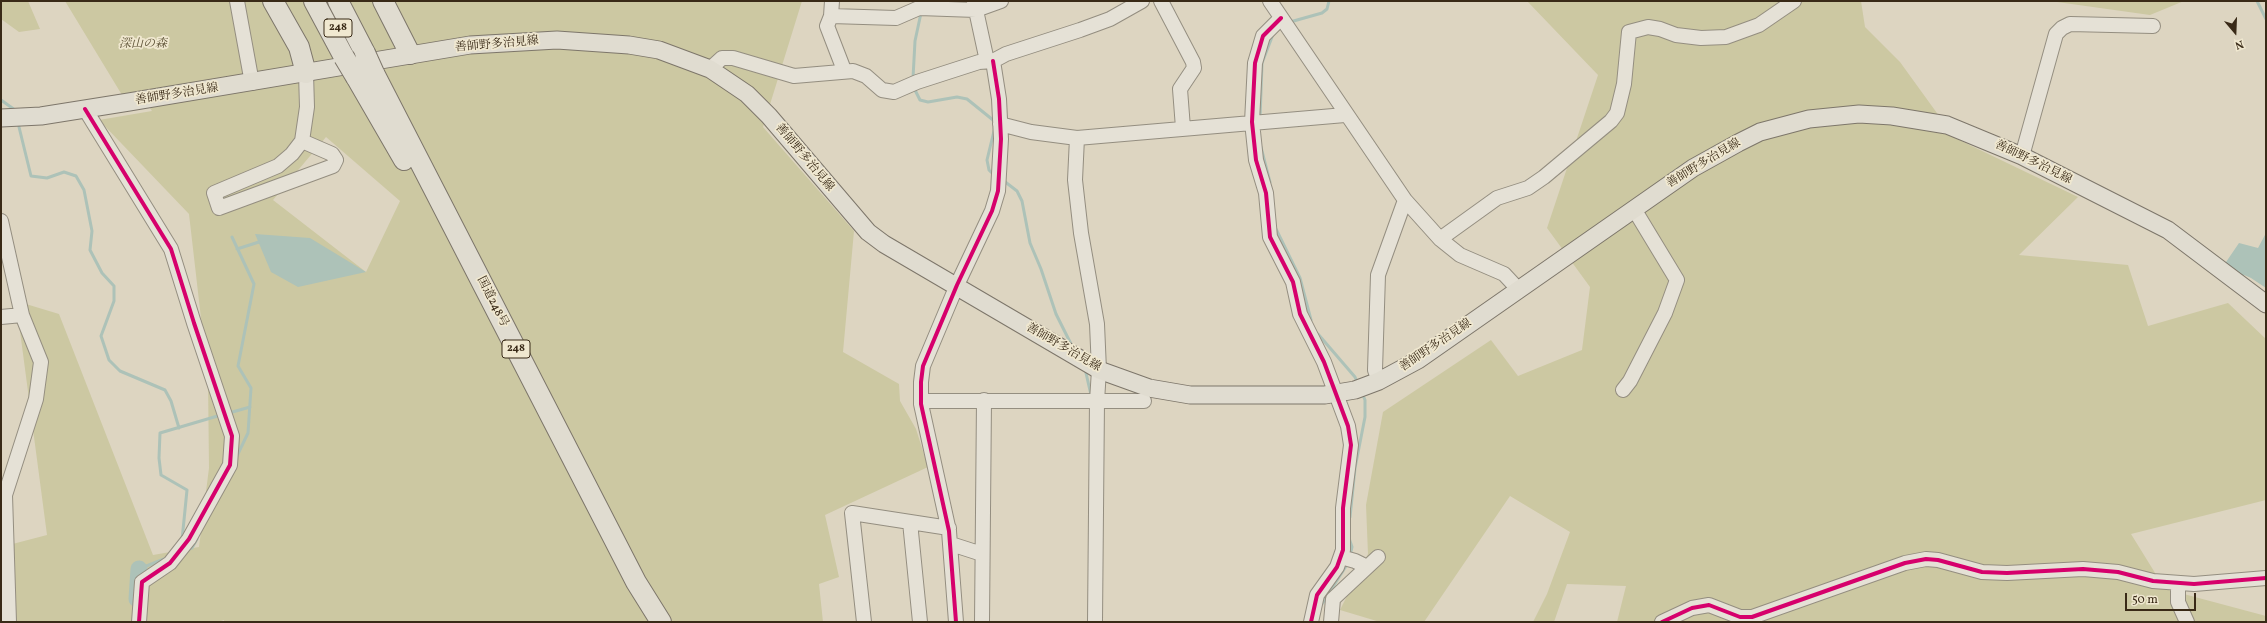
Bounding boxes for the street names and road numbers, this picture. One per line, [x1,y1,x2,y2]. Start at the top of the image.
road number: 248 [324,19,352,37]
street label: 善師野多治見線 [455,34,539,56]
street label: 善師野多治見線 [134,81,220,109]
street label: 善師野多治見線 [771,121,837,195]
street label: 善師野多治見線 [1664,136,1744,192]
street label: 善師野多治見線 [1992,138,2074,188]
street label: 国道248号 [473,274,511,330]
street label: 善師野多治見線 [1397,317,1475,375]
street label: 善師野多治見線 [1023,321,1103,375]
road number: 248 [502,340,530,358]

